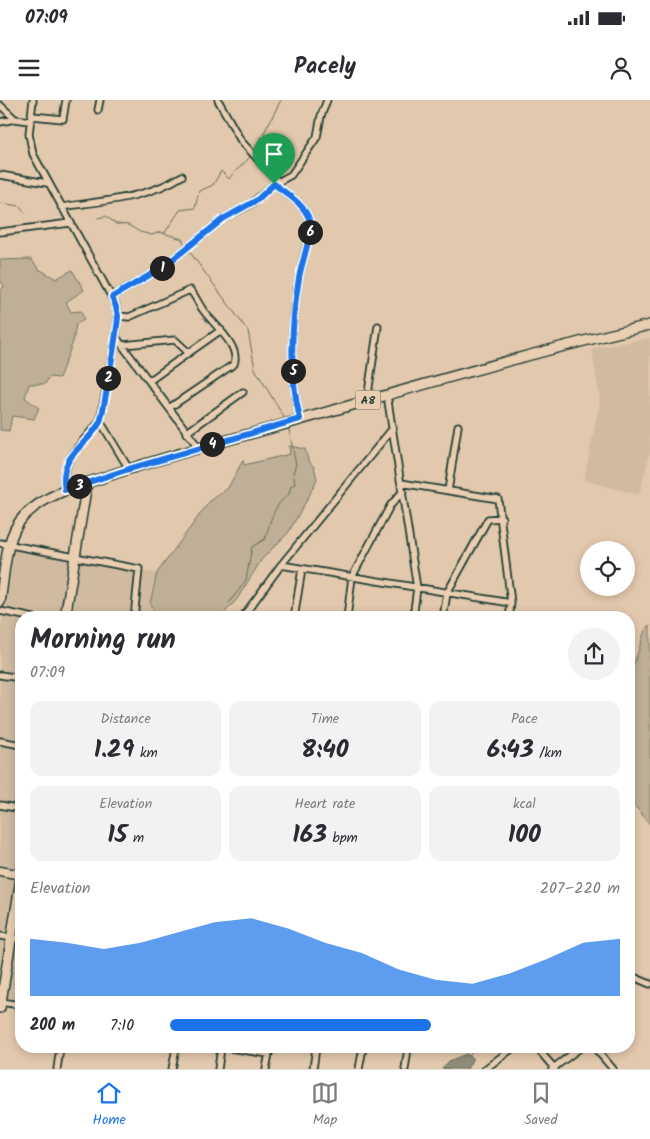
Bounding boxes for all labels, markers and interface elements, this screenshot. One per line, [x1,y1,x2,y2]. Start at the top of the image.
text: 07:09 [25,3,68,33]
text: Pacely [294,50,356,85]
icon: menu [15,54,43,82]
icon: person [607,54,635,82]
pin [253,133,295,184]
icon: arrive [260,140,288,168]
pin: 6 [298,220,322,244]
text: 6 [307,221,314,243]
pin: 1 [150,256,174,280]
text: 1 [160,257,165,279]
pin: 5 [280,358,306,384]
text: 5 [290,360,297,382]
pin: 2 [96,366,120,390]
text: 2 [104,367,113,389]
road number: A8 [356,390,380,410]
pin: 4 [200,432,224,456]
text: 4 [209,433,216,455]
pin: 3 [66,474,92,498]
text: 3 [76,475,83,497]
map controls [580,541,635,596]
button: locate [580,541,635,596]
text: Morning run [30,618,176,663]
button: share [568,628,620,680]
text: 07:09 [30,660,65,685]
text: Distance [101,708,151,730]
text: Time [311,708,339,730]
text: Pace [511,708,538,730]
text: 1.29 [94,730,134,770]
text: 8:40 [301,730,349,770]
text: 6:43 [487,730,534,770]
text: km [134,742,158,764]
text: /km [534,742,562,764]
text: Elevation [99,793,152,815]
text: Heart rate [295,793,355,815]
text: kcal [513,793,536,815]
text: 15 [107,815,127,855]
text: 163 [292,815,327,855]
text: 100 [508,815,541,855]
text: m [127,827,144,849]
text: bpm [327,827,358,849]
text: Elevation [30,876,91,901]
text: 207–220 m [540,876,620,901]
text: 200 m [30,1013,75,1038]
text: 7:10 [110,1013,134,1038]
tab: Home [93,1079,126,1131]
tab: Map [311,1079,339,1131]
tab: Saved [524,1079,557,1131]

